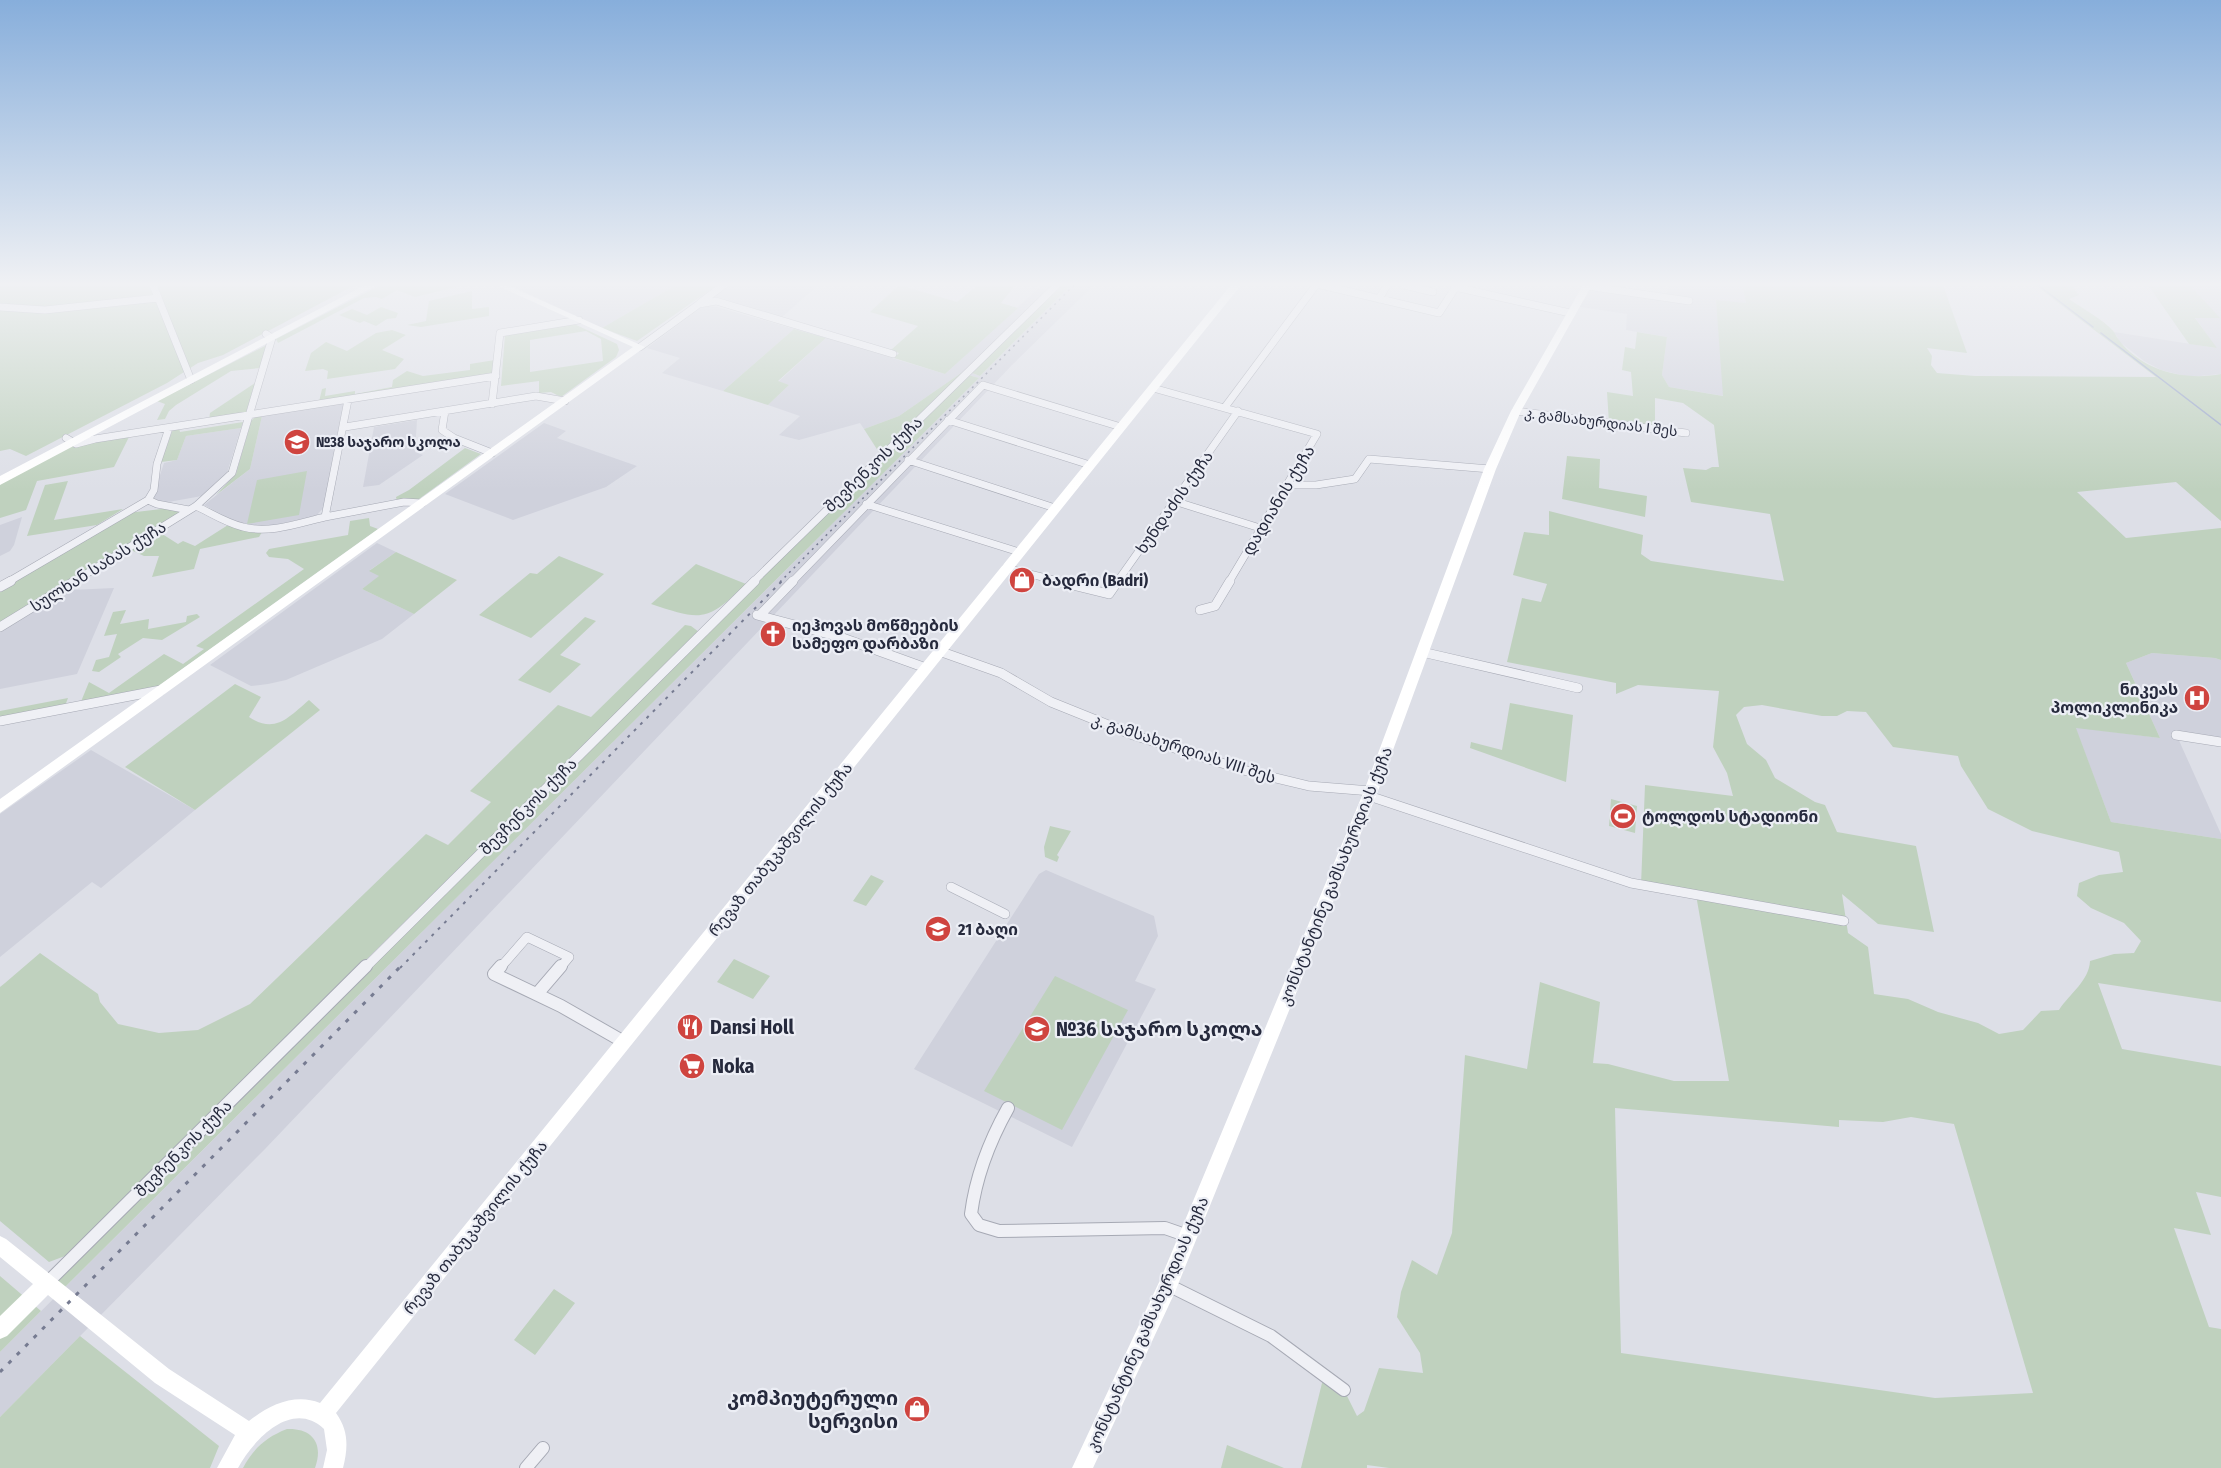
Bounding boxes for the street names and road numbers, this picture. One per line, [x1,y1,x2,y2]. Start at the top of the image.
street label: კ. გამსახურდიას I შეს [1523,405,1678,440]
street label: შევჩენკოს ქუჩა [820,413,926,516]
street label: დადიანის ქუჩა [1238,442,1320,559]
street label: ხუნდაძის ქუჩა [1132,447,1218,558]
street label: სულხან საბას ქუჩა [27,517,170,617]
street label: კ. გამსახურდიას VIII შეს [1089,710,1278,788]
street label: კონსტანტინე გამსახურდიას ქუჩა [1275,744,1397,1009]
street label: შევჩენკოს ქუჩა [476,754,581,859]
street label: რევაზ თაბუკაშვილის ქუჩა [704,759,857,941]
street label: შევჩენკოს ქუჩა [131,1096,236,1201]
street label: რევაზ თაბუკაშვილის ქუჩა [399,1137,552,1319]
street label: კონსტანტინე გამსახურდიას ქუჩა [1082,1194,1213,1455]

